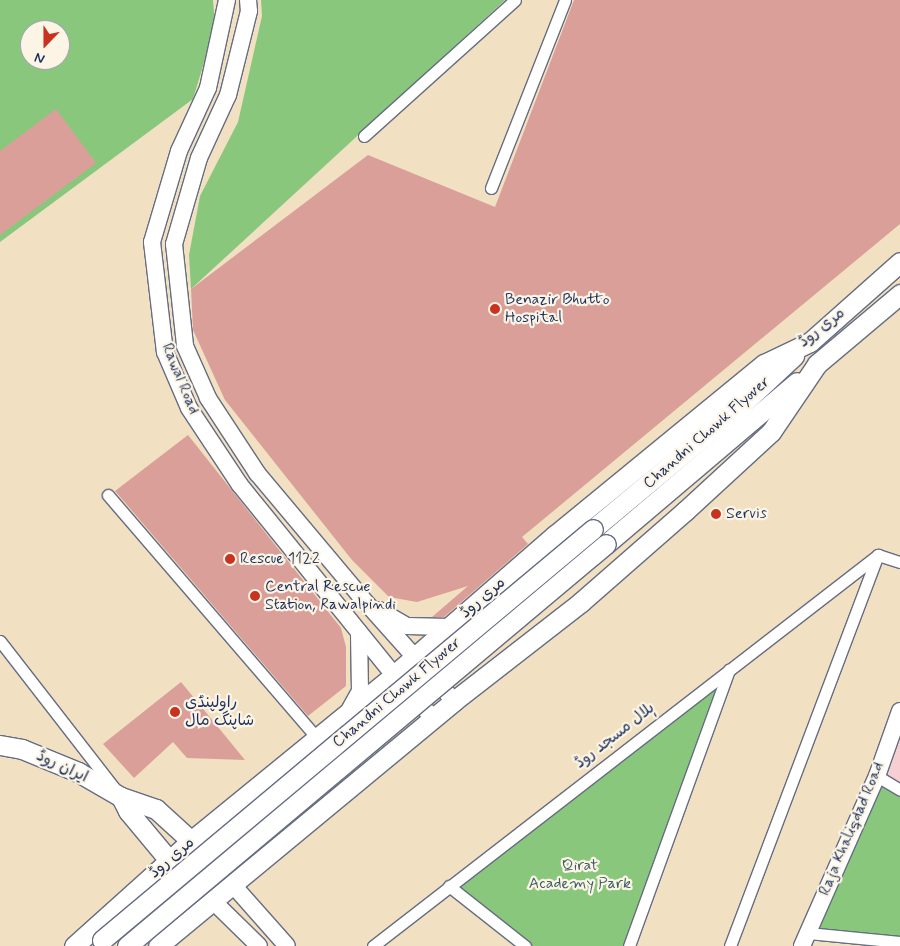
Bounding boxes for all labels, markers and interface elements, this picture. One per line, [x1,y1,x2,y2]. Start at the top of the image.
north arrow [20,20,70,70]
text: N [32,48,47,68]
place label: Benazir Bhutto Hospital [505,290,611,328]
marker: Benazir Bhutto Hospital [489,303,501,315]
street label: مری روڈ [795,304,849,352]
street label: Rawal Road [157,340,203,418]
street label: Chandni Chowk Flyover [640,373,774,493]
place label: Servis [726,504,767,524]
marker: Servis [710,508,722,520]
place label: Rescue 1122 [240,549,319,569]
marker: Rescue 1122 [224,553,236,565]
street label: مری روڈ [456,573,510,623]
place label: Central Rescue Station, Rawalpindi [265,577,390,615]
marker: Central Rescue Station, Rawalpindi [249,590,261,602]
street label: Chandni Chowk Flyover [329,634,465,752]
place label: راولپنڈی شاپنگ مال [185,693,254,731]
street label: ہلال مسجد روڈ [571,699,659,773]
marker: راولپنڈی شاپنگ مال [169,706,181,718]
street label: ایران روڈ [33,747,91,787]
street label: Raja Khaliqdad Road [815,760,889,898]
street label: مری روڈ [145,833,199,883]
park label: Qirat Academy Park [529,856,631,894]

